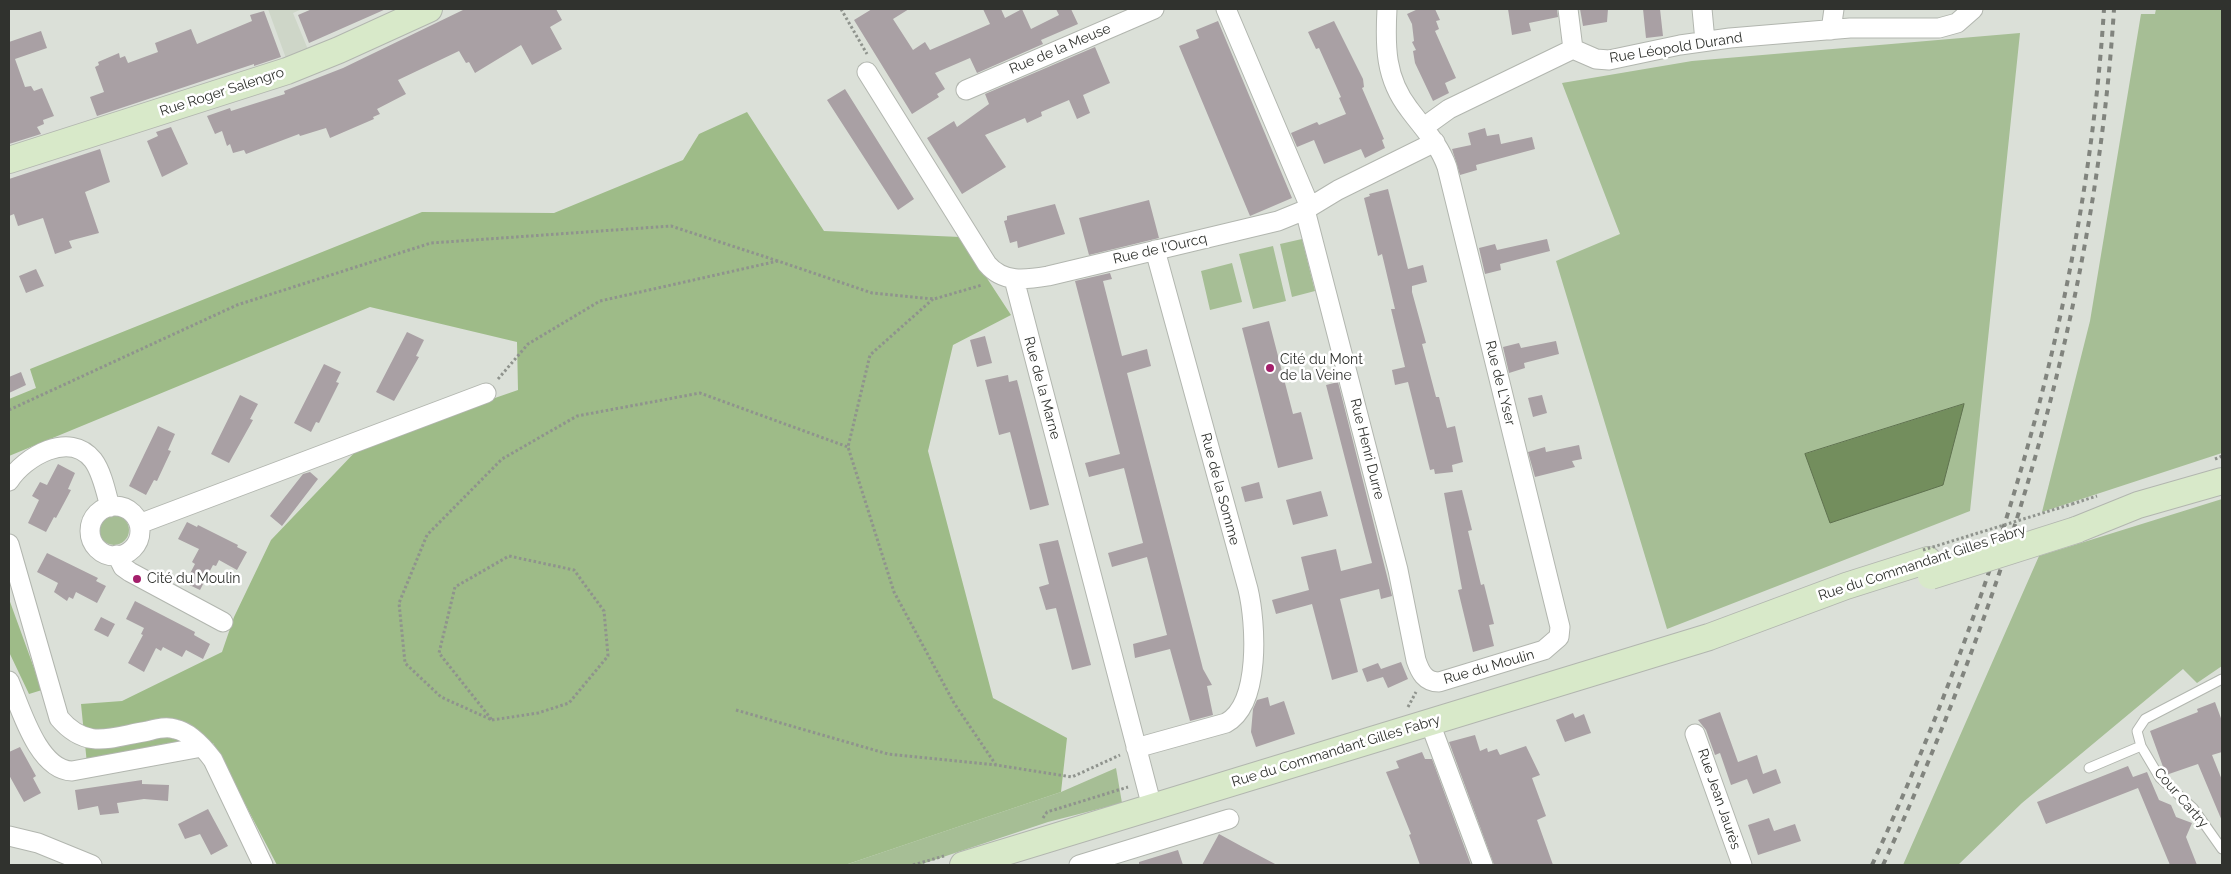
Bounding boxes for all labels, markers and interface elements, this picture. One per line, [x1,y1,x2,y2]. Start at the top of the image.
street label: Rue de la Meuse [1007,20,1113,78]
street label: Rue Léopold Durand [1608,29,1744,67]
street label: Rue Roger Salengro [158,64,286,120]
street label: Rue de l'Ourcq [1111,230,1209,268]
street label: Rue de la Marne [1020,335,1064,441]
street label: Rue de L'Yser [1481,339,1519,427]
place label: Cité du Mont de la Veine [1280,352,1363,384]
marker: Cité du Mont de la Veine [1264,362,1276,374]
street label: Rue Henri Durre [1346,397,1388,501]
street label: Rue de la Somme [1197,431,1243,547]
street label: Rue du Commandant Gilles Fabry [1816,521,2028,605]
place label: Cité du Moulin [147,571,240,587]
marker: Cité du Moulin [131,573,143,585]
street label: Rue du Moulin [1442,646,1536,688]
street label: Rue du Commandant Gilles Fabry [1230,711,1442,791]
street label: Rue Jean Jaurès [1694,746,1744,852]
street label: Cour Cartry [2150,765,2212,831]

